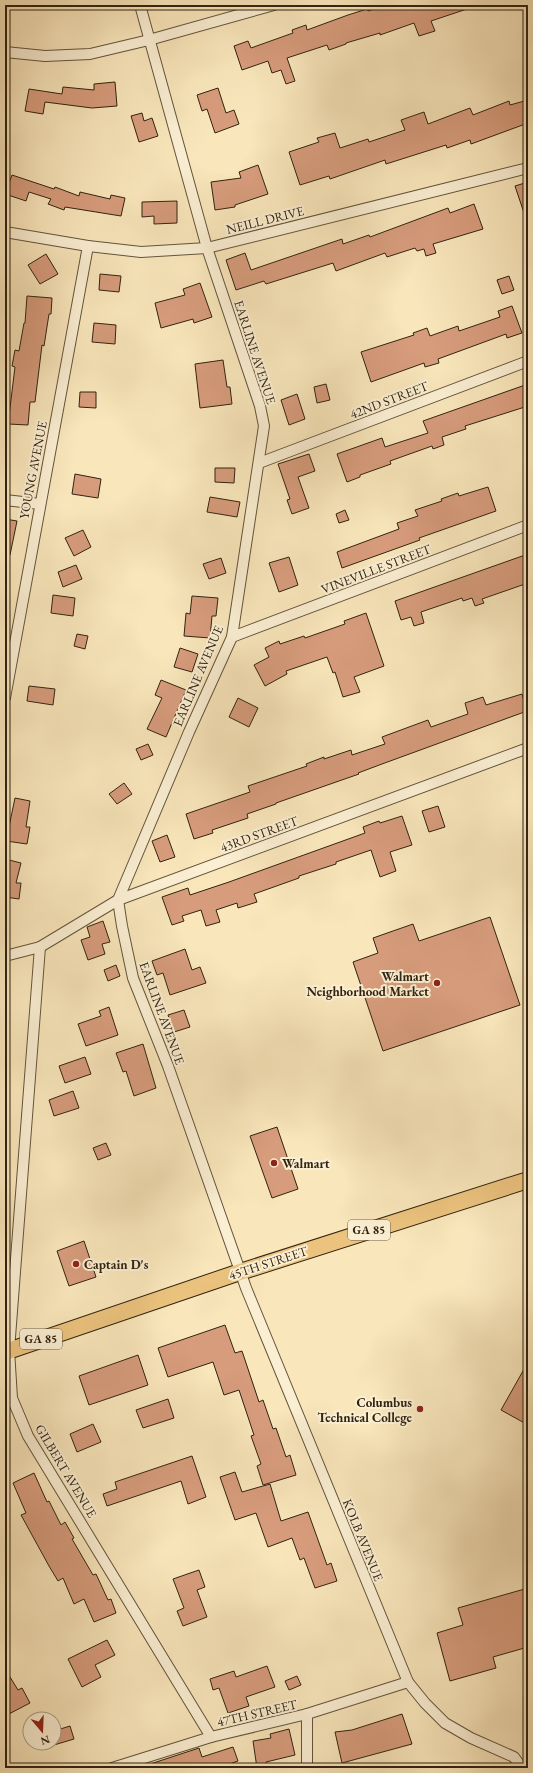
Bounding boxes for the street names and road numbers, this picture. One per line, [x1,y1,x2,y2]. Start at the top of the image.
street label: NEILL DRIVE [224,202,306,238]
street label: EARLINE AVENUE [230,298,280,406]
street label: 42ND STREET [347,377,431,423]
street label: YOUNG AVENUE [15,419,51,521]
street label: VINEVILLE STREET [319,540,434,598]
street label: EARLINE AVENUE [169,623,227,729]
street label: 43RD STREET [218,812,300,856]
street label: EARLINE AVENUE [135,959,189,1067]
road number: GA 85 [348,1220,390,1240]
street label: 45TH STREET [227,1242,310,1284]
road number: GA 85 [20,1329,62,1349]
street label: GILBERT AVENUE [31,1421,101,1521]
street label: KOLB AVENUE [339,1496,387,1584]
street label: 47TH STREET [215,1695,299,1730]

